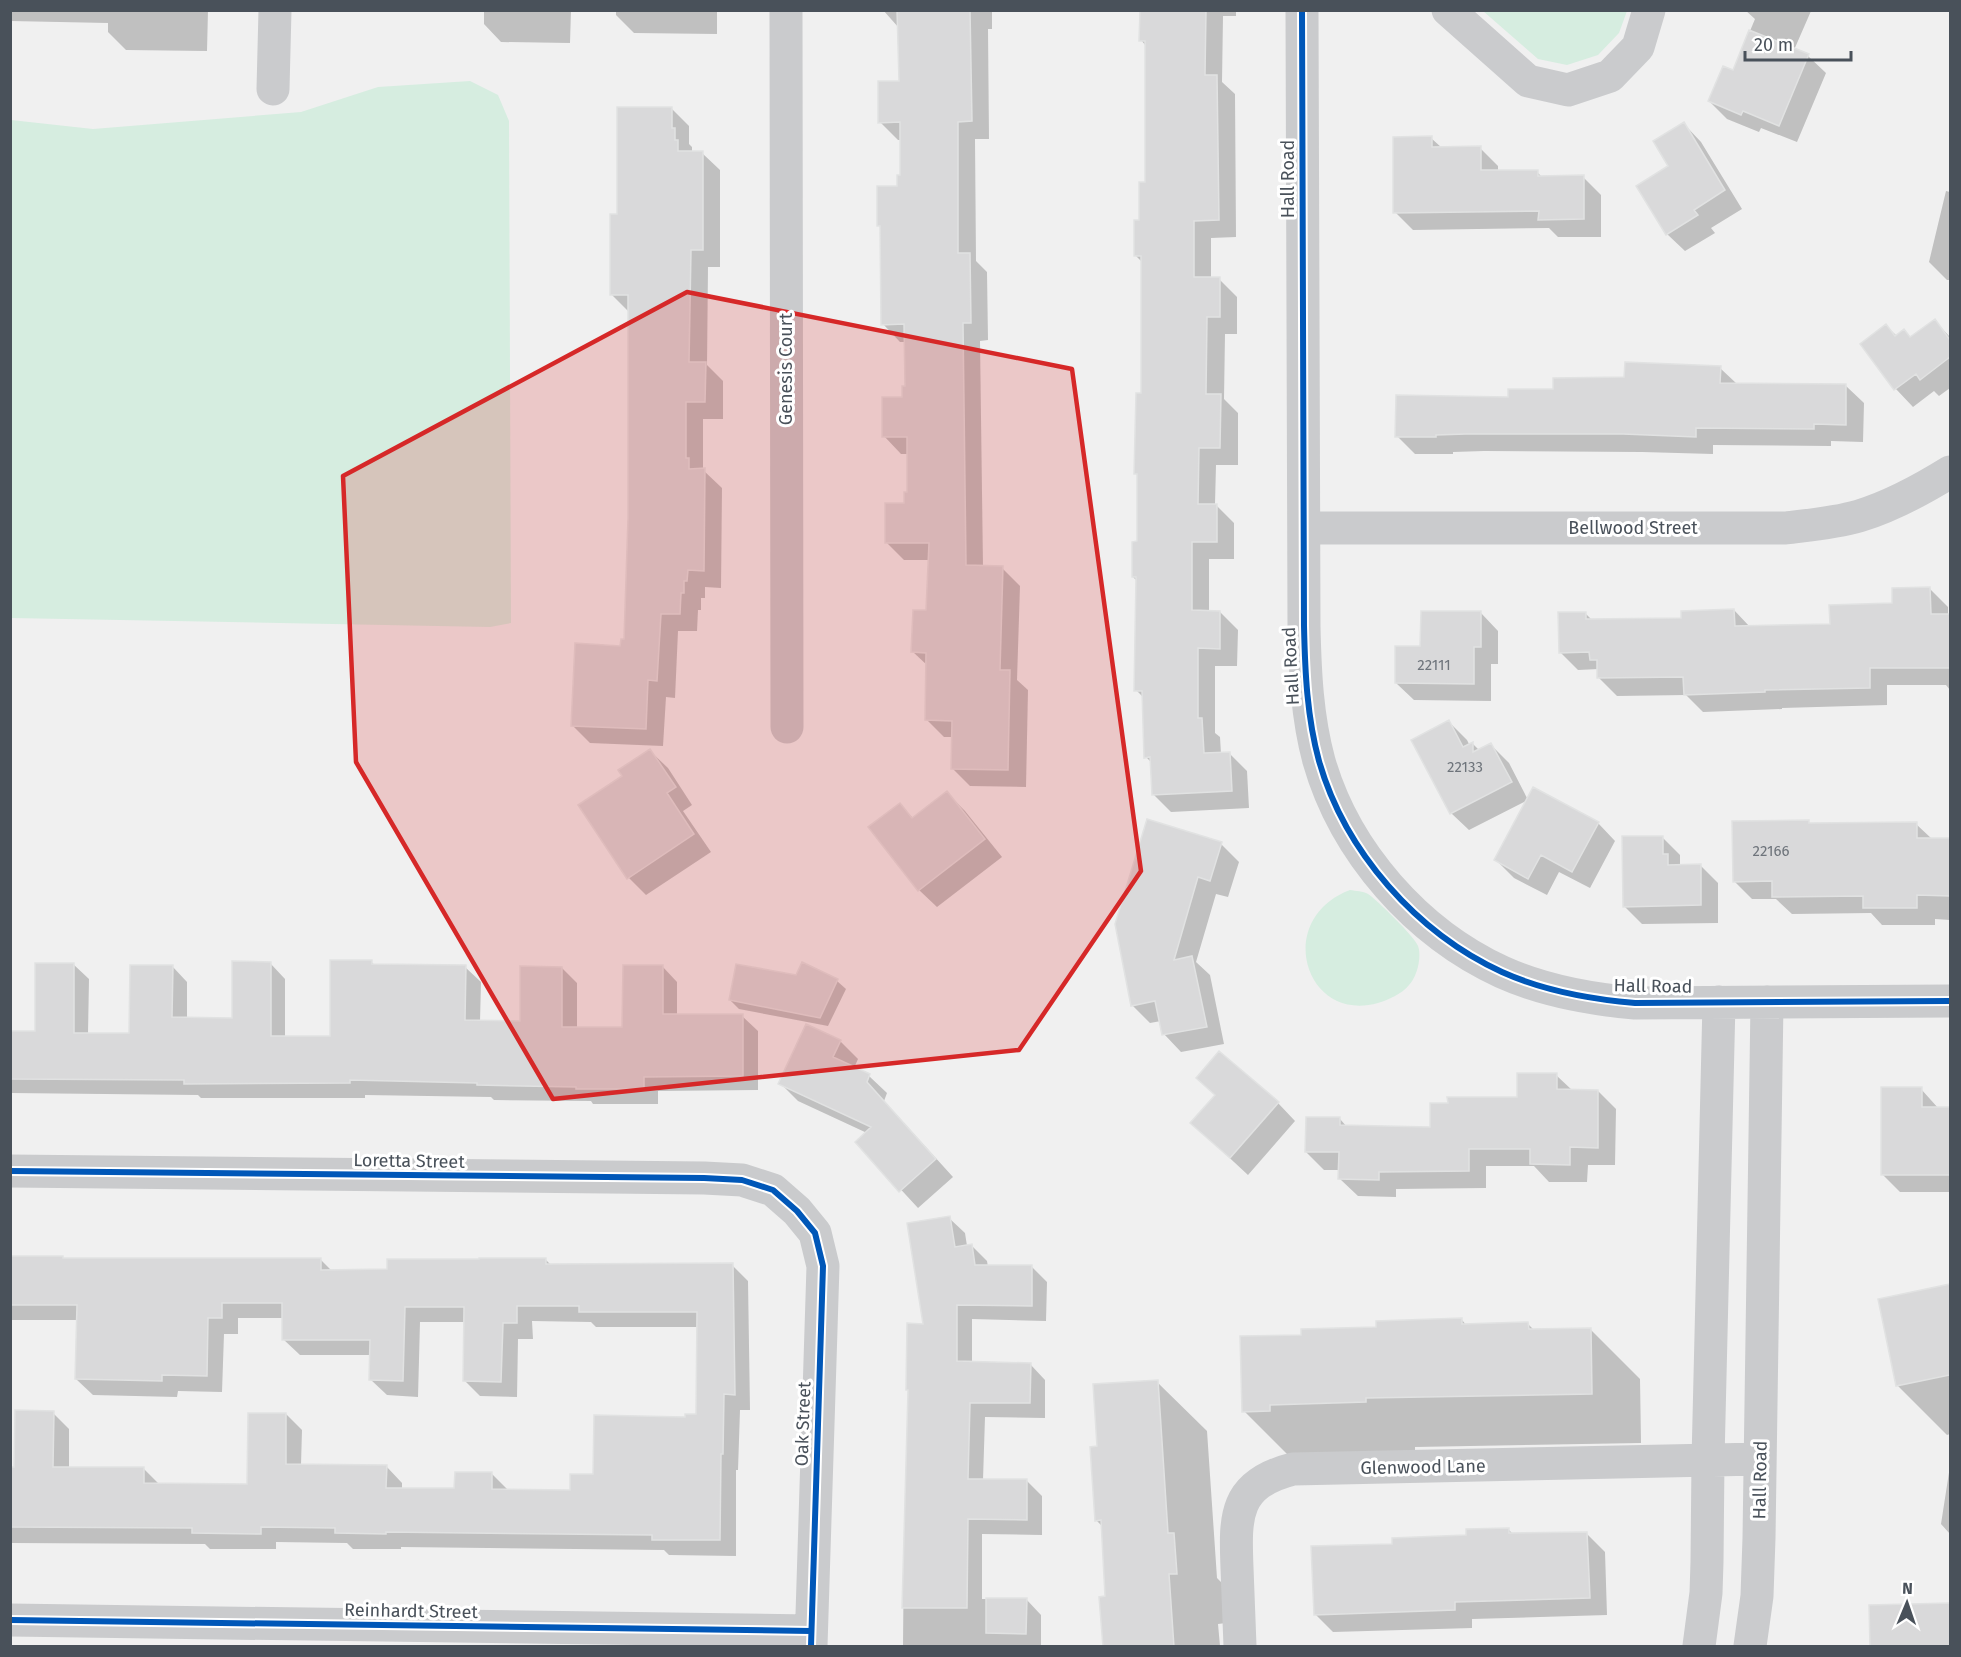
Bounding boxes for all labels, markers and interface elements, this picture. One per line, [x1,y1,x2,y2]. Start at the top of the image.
scale bar [1745,24,1852,62]
text: 20 m [1754,34,1793,56]
street label: Hall Road [1277,140,1299,218]
street label: Genesis Court [775,312,797,425]
street label: Bellwood Street [1568,517,1698,539]
street label: Hall Road [1278,626,1304,706]
house number: 22111 [1417,656,1451,674]
house number: 22133 [1447,758,1483,776]
house number: 22166 [1753,842,1789,860]
street label: Hall Road [1613,974,1693,998]
street label: Loretta Street [353,1149,465,1173]
street label: Oak Street [791,1381,815,1467]
street label: Hall Road [1748,1440,1772,1520]
street label: Glenwood Lane [1360,1455,1486,1479]
north arrow [1877,1573,1937,1633]
text: N [1902,1579,1913,1598]
street label: Reinhardt Street [344,1599,479,1623]

